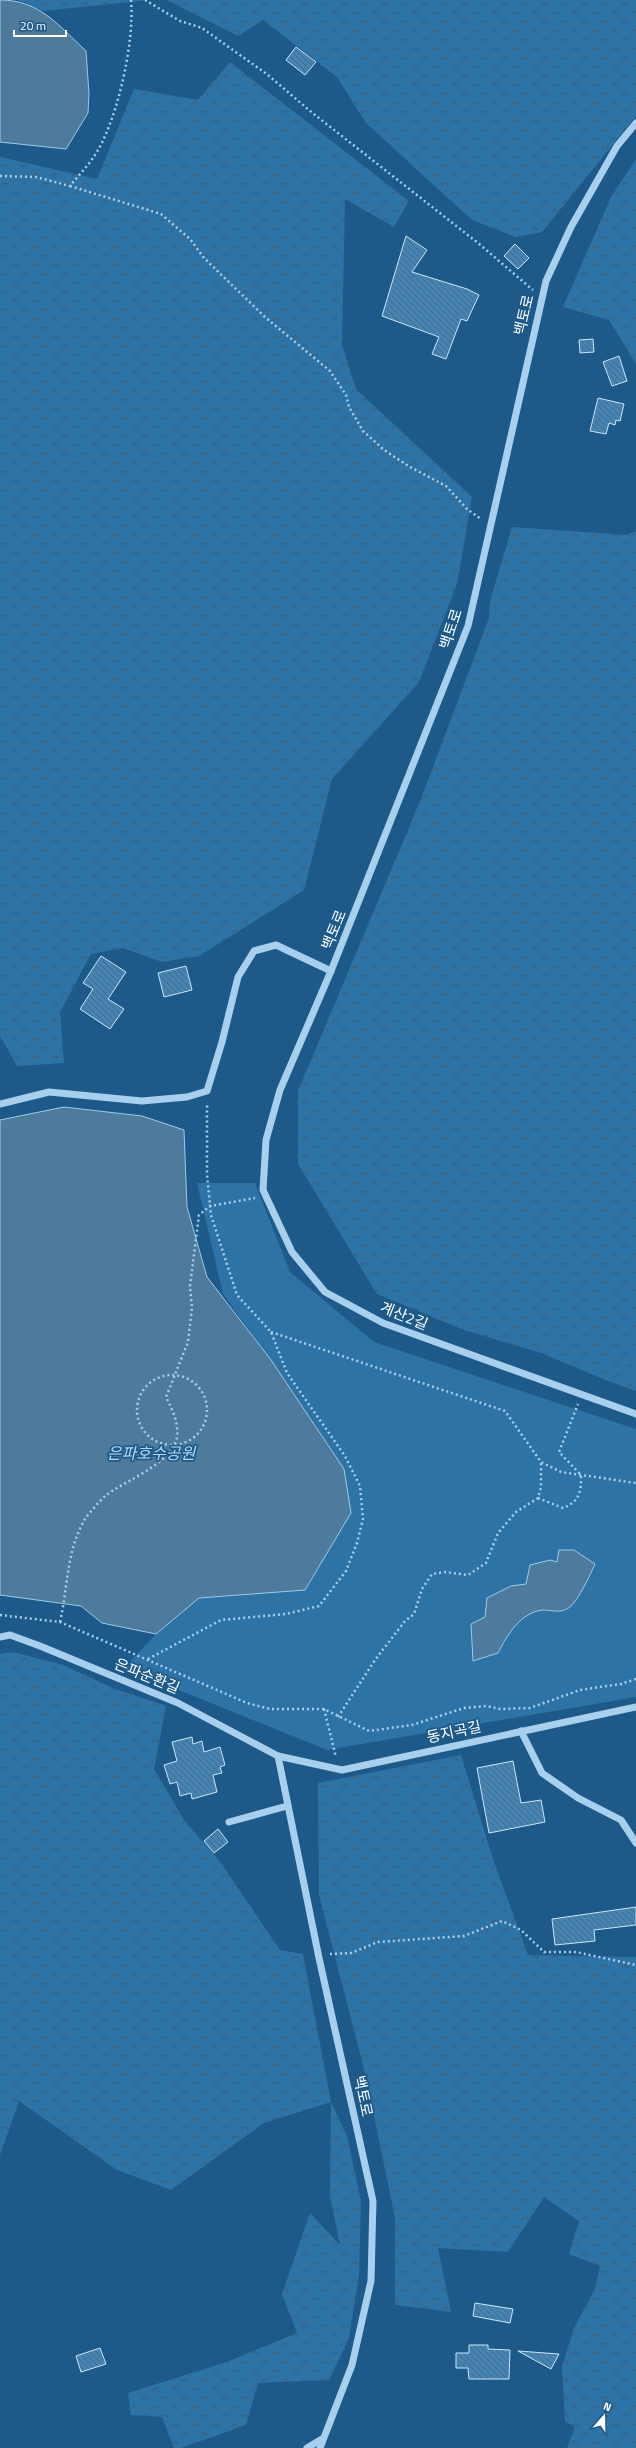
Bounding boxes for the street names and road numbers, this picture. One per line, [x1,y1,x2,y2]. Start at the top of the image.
street label: 백토로 [508,292,539,338]
street label: 백토로 [433,606,468,652]
street label: 백토로 [315,906,352,953]
street label: 계산2길 [377,1296,432,1336]
street label: 은파순환길 [111,1652,183,1699]
street label: 동지곡길 [425,1715,483,1748]
street label: 백토로 [348,2073,379,2119]

